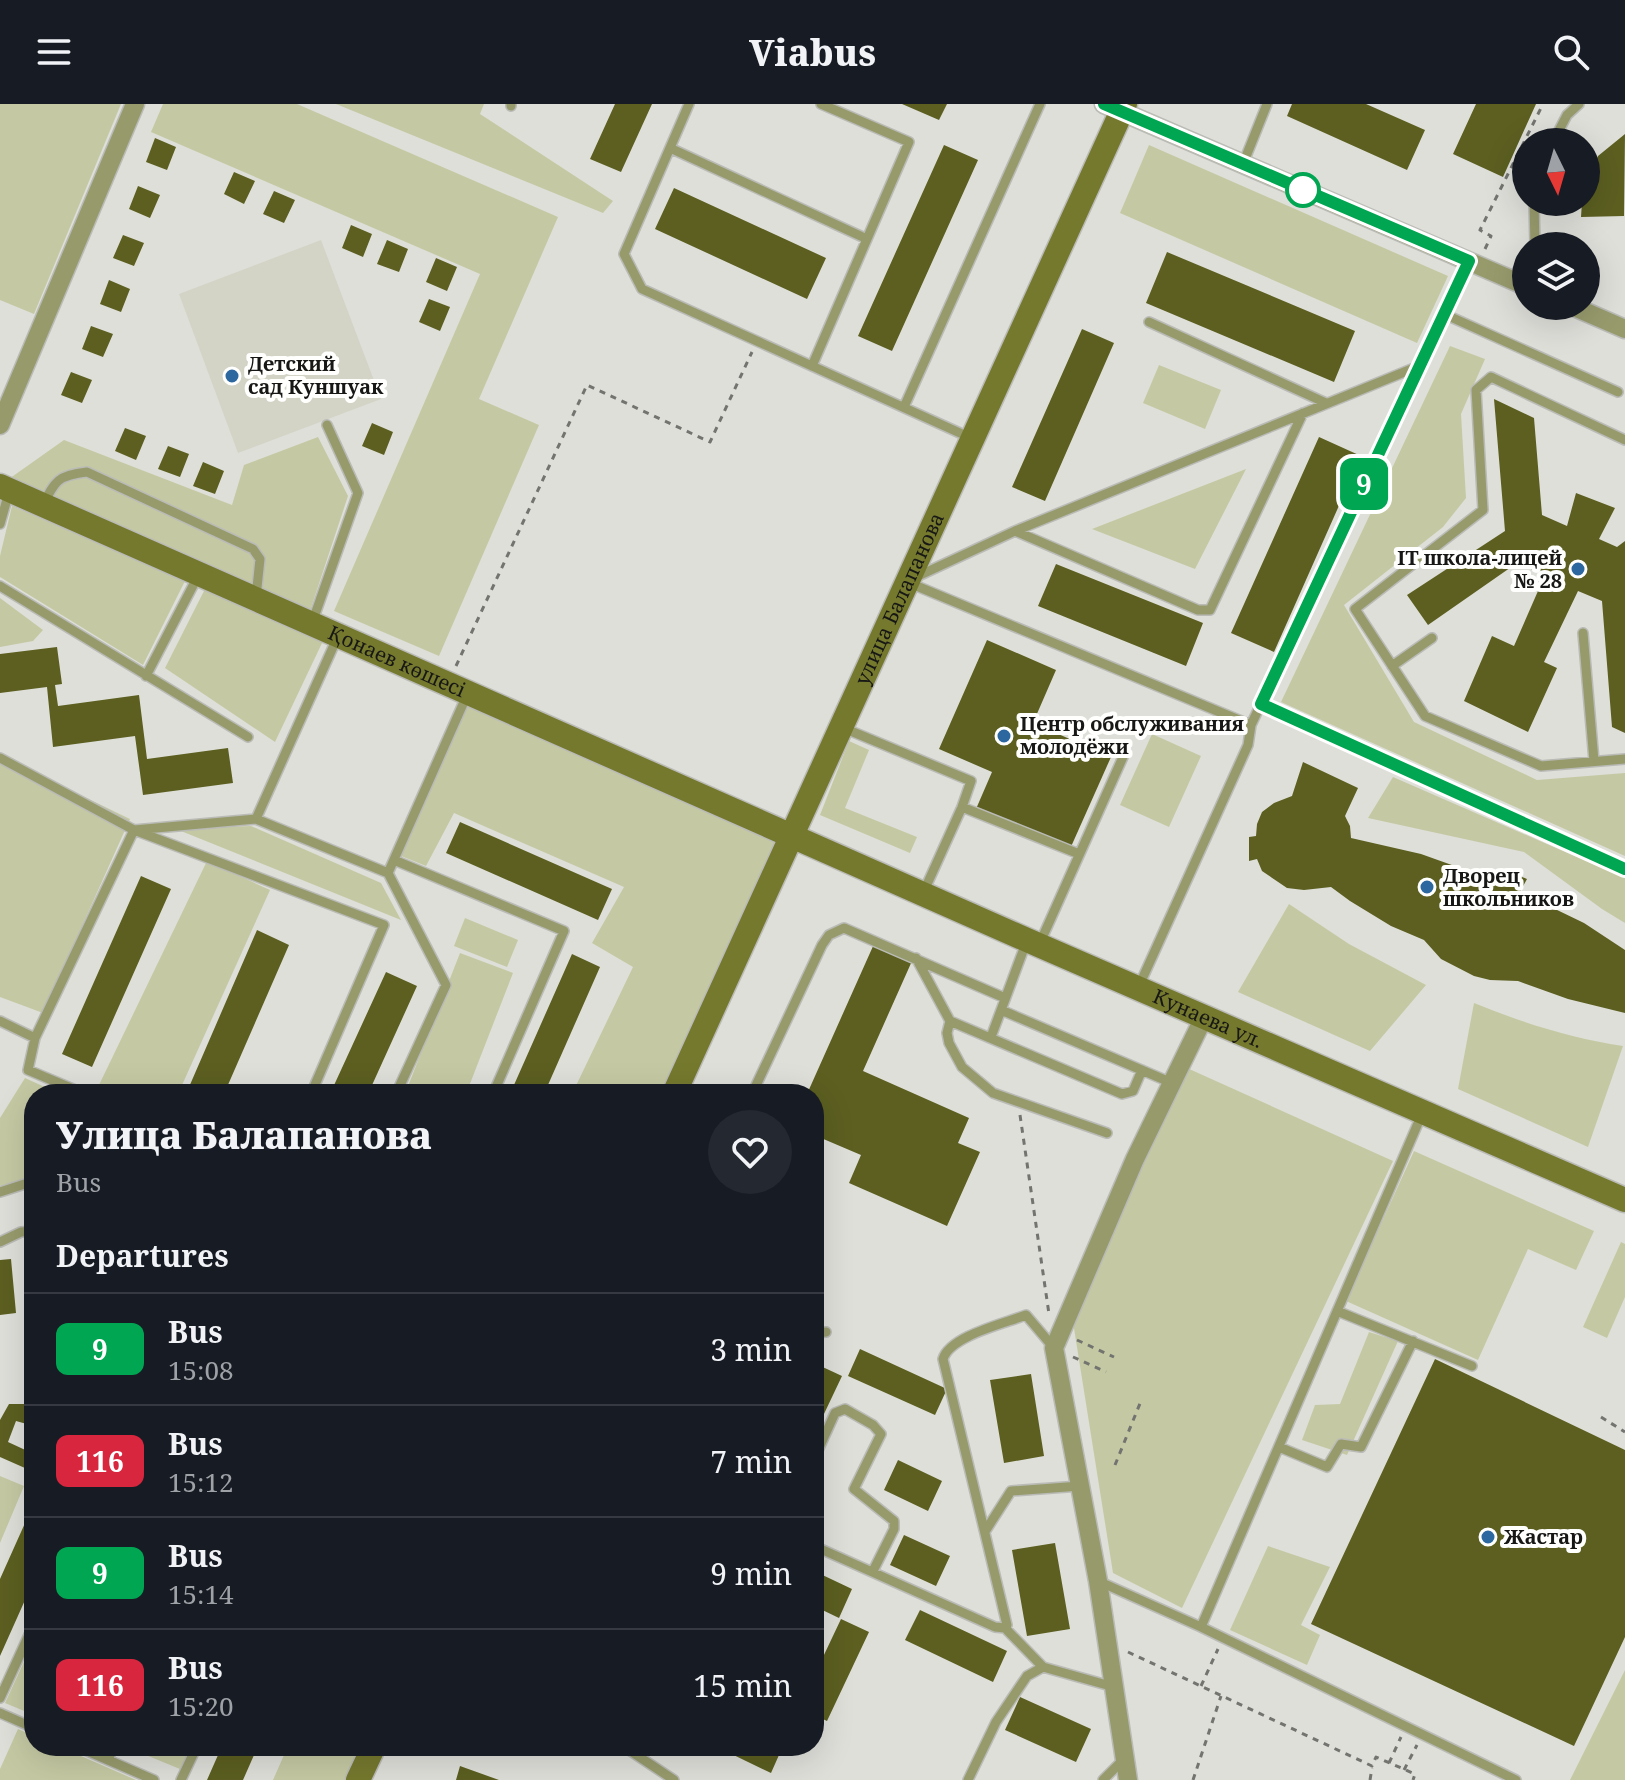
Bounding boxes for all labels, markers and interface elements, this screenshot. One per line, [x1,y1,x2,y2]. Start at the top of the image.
text: Viabus [749,28,876,77]
icon: menu [32,30,76,74]
icon: search [1549,30,1593,74]
north arrow [1512,128,1600,216]
map controls [1512,128,1600,320]
unlabelled marker [1286,173,1320,207]
button: layers [1512,232,1600,320]
place label: Детский сад Куншуак [248,350,384,400]
marker: Детский сад Куншуак [223,367,241,385]
line badge: 9 [1338,458,1390,510]
text: 9 [1356,465,1372,503]
street label: улица Балапанова [848,508,950,689]
place label: IT школа-лицей № 28 [1397,544,1562,594]
marker: IT школа-лицей № 28 [1569,560,1587,578]
street label: Қонаев көшесі [324,619,470,703]
place label: Центр обслуживания молодёжи [1020,710,1244,760]
marker: Центр обслуживания молодёжи [995,727,1013,745]
place label: Дворец школьников [1443,862,1574,912]
marker: Дворец школьников [1418,878,1436,896]
street label: Кунаева ул. [1149,982,1267,1054]
text: Улица Балапанова [56,1108,432,1160]
button: heart [708,1110,792,1194]
text: Bus [56,1164,101,1200]
text: Departures [56,1235,229,1276]
text: Bus [168,1311,223,1352]
text: 3 min [710,1329,792,1370]
text: 9 [92,1330,108,1368]
text: 15:08 [168,1352,234,1388]
text: Bus [168,1423,223,1464]
text: 7 min [710,1441,792,1482]
text: 116 [76,1442,124,1480]
text: 15:12 [168,1464,234,1500]
place label: Жастар [1504,1523,1583,1550]
marker: Жастар [1479,1528,1497,1546]
text: Bus [168,1535,223,1576]
text: 9 min [710,1553,792,1594]
text: 9 [92,1554,108,1592]
text: 15:14 [168,1576,234,1612]
text: Bus [168,1647,223,1688]
text: 15 min [693,1665,792,1706]
text: 116 [76,1666,124,1704]
text: 15:20 [168,1688,234,1724]

